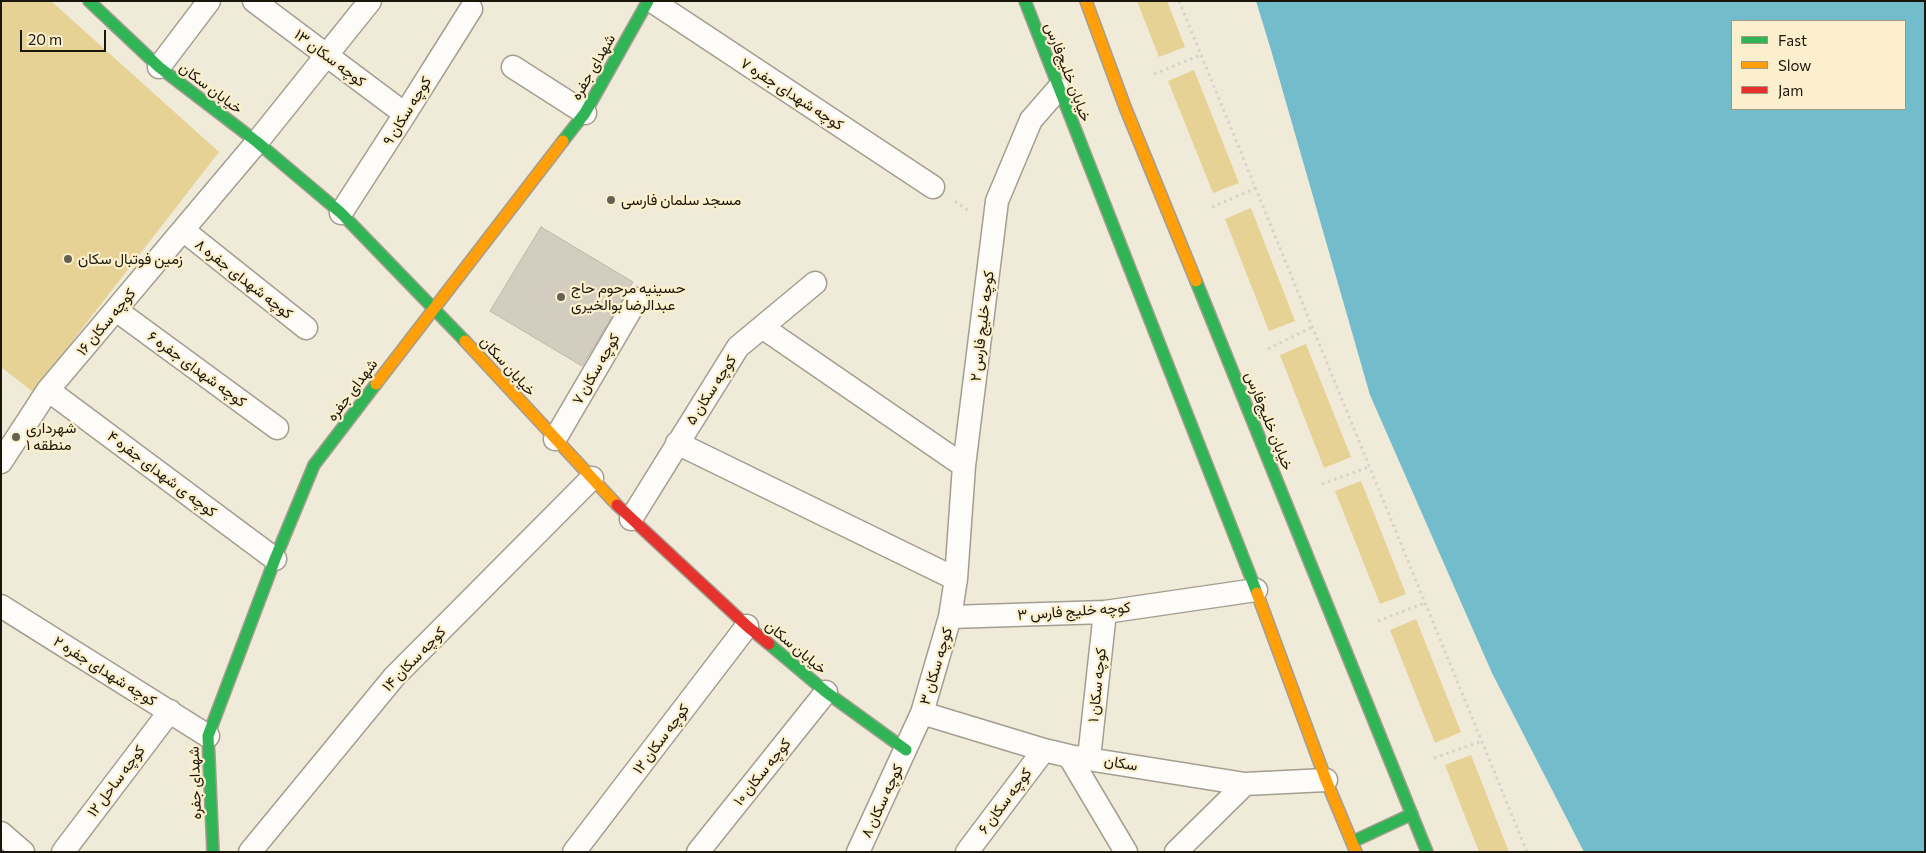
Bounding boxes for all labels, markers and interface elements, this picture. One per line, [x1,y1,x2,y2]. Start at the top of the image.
scale bar [22,20,109,52]
street label: خیابان خلیج‌فارس [1041,20,1095,124]
legend [1731,20,1906,110]
street label: کوچه سکان ۱۳ [291,25,369,91]
text: 20 m [28,30,62,48]
street label: شهدای جفره [567,31,619,103]
text: Fast [1778,31,1807,49]
street label: کوچه شهدای جفره ۷ [737,54,847,134]
text: Slow [1778,56,1811,74]
street label: خیابان سکان [176,58,246,118]
street label: کوچه سکان ۹ [379,73,435,149]
text: Jam [1778,81,1803,99]
place label: مسجد سلمان فارسی [621,191,741,209]
marker: مسجد سلمان فارسی [605,194,617,206]
street label: کوچه شهدای جفره ۸ [192,235,296,323]
place label: زمین فوتبال سکان [78,250,183,268]
marker: زمین فوتبال سکان [62,253,74,265]
street label: کوچه خلیج فارس ۲ [966,270,998,382]
place label: حسینیه مرحوم حاج عبدالرضا بوالخیری [571,279,685,314]
street label: کوچه سکان ۱۶ [73,285,139,359]
marker: حسینیه مرحوم حاج عبدالرضا بوالخیری [555,291,567,303]
street label: کوچه شهدای جفره ۶ [144,327,250,411]
street label: کوچه سکان ۷ [568,330,624,408]
street label: خیابان سکان [476,332,540,400]
street label: کوچه سکان ۵ [682,352,740,428]
street label: شهدای جفره [323,355,381,425]
street label: خیابان خلیج‌فارس [1241,369,1297,473]
place label: شهرداری منطقه ١ [26,419,76,454]
street label: کوچه ی شهدای جفره ۴ [104,427,220,521]
marker: شهرداری منطقه ١ [10,431,22,443]
street label: کوچه خلیج فارس ۳ [1017,598,1131,624]
street label: خیابان سکان [762,616,830,678]
street label: کوچه سکان ۱۴ [379,623,449,695]
street label: کوچه سکان ۳ [916,625,956,707]
street label: کوچه شهدای جفره ۲ [50,632,160,710]
street label: کوچه سکان ۱ [1084,647,1110,723]
street label: کوچه سکان ۱۲ [629,701,693,777]
street label: کوچه سکان ۱۰ [729,735,795,809]
street label: کوچه ساحل ۱۲ [83,742,149,820]
street label: شهدای جفره [185,746,205,820]
street label: سکان [1103,751,1139,775]
street label: کوچه سکان ۸ [857,761,907,841]
street label: کوچه سکان ۶ [974,765,1036,837]

